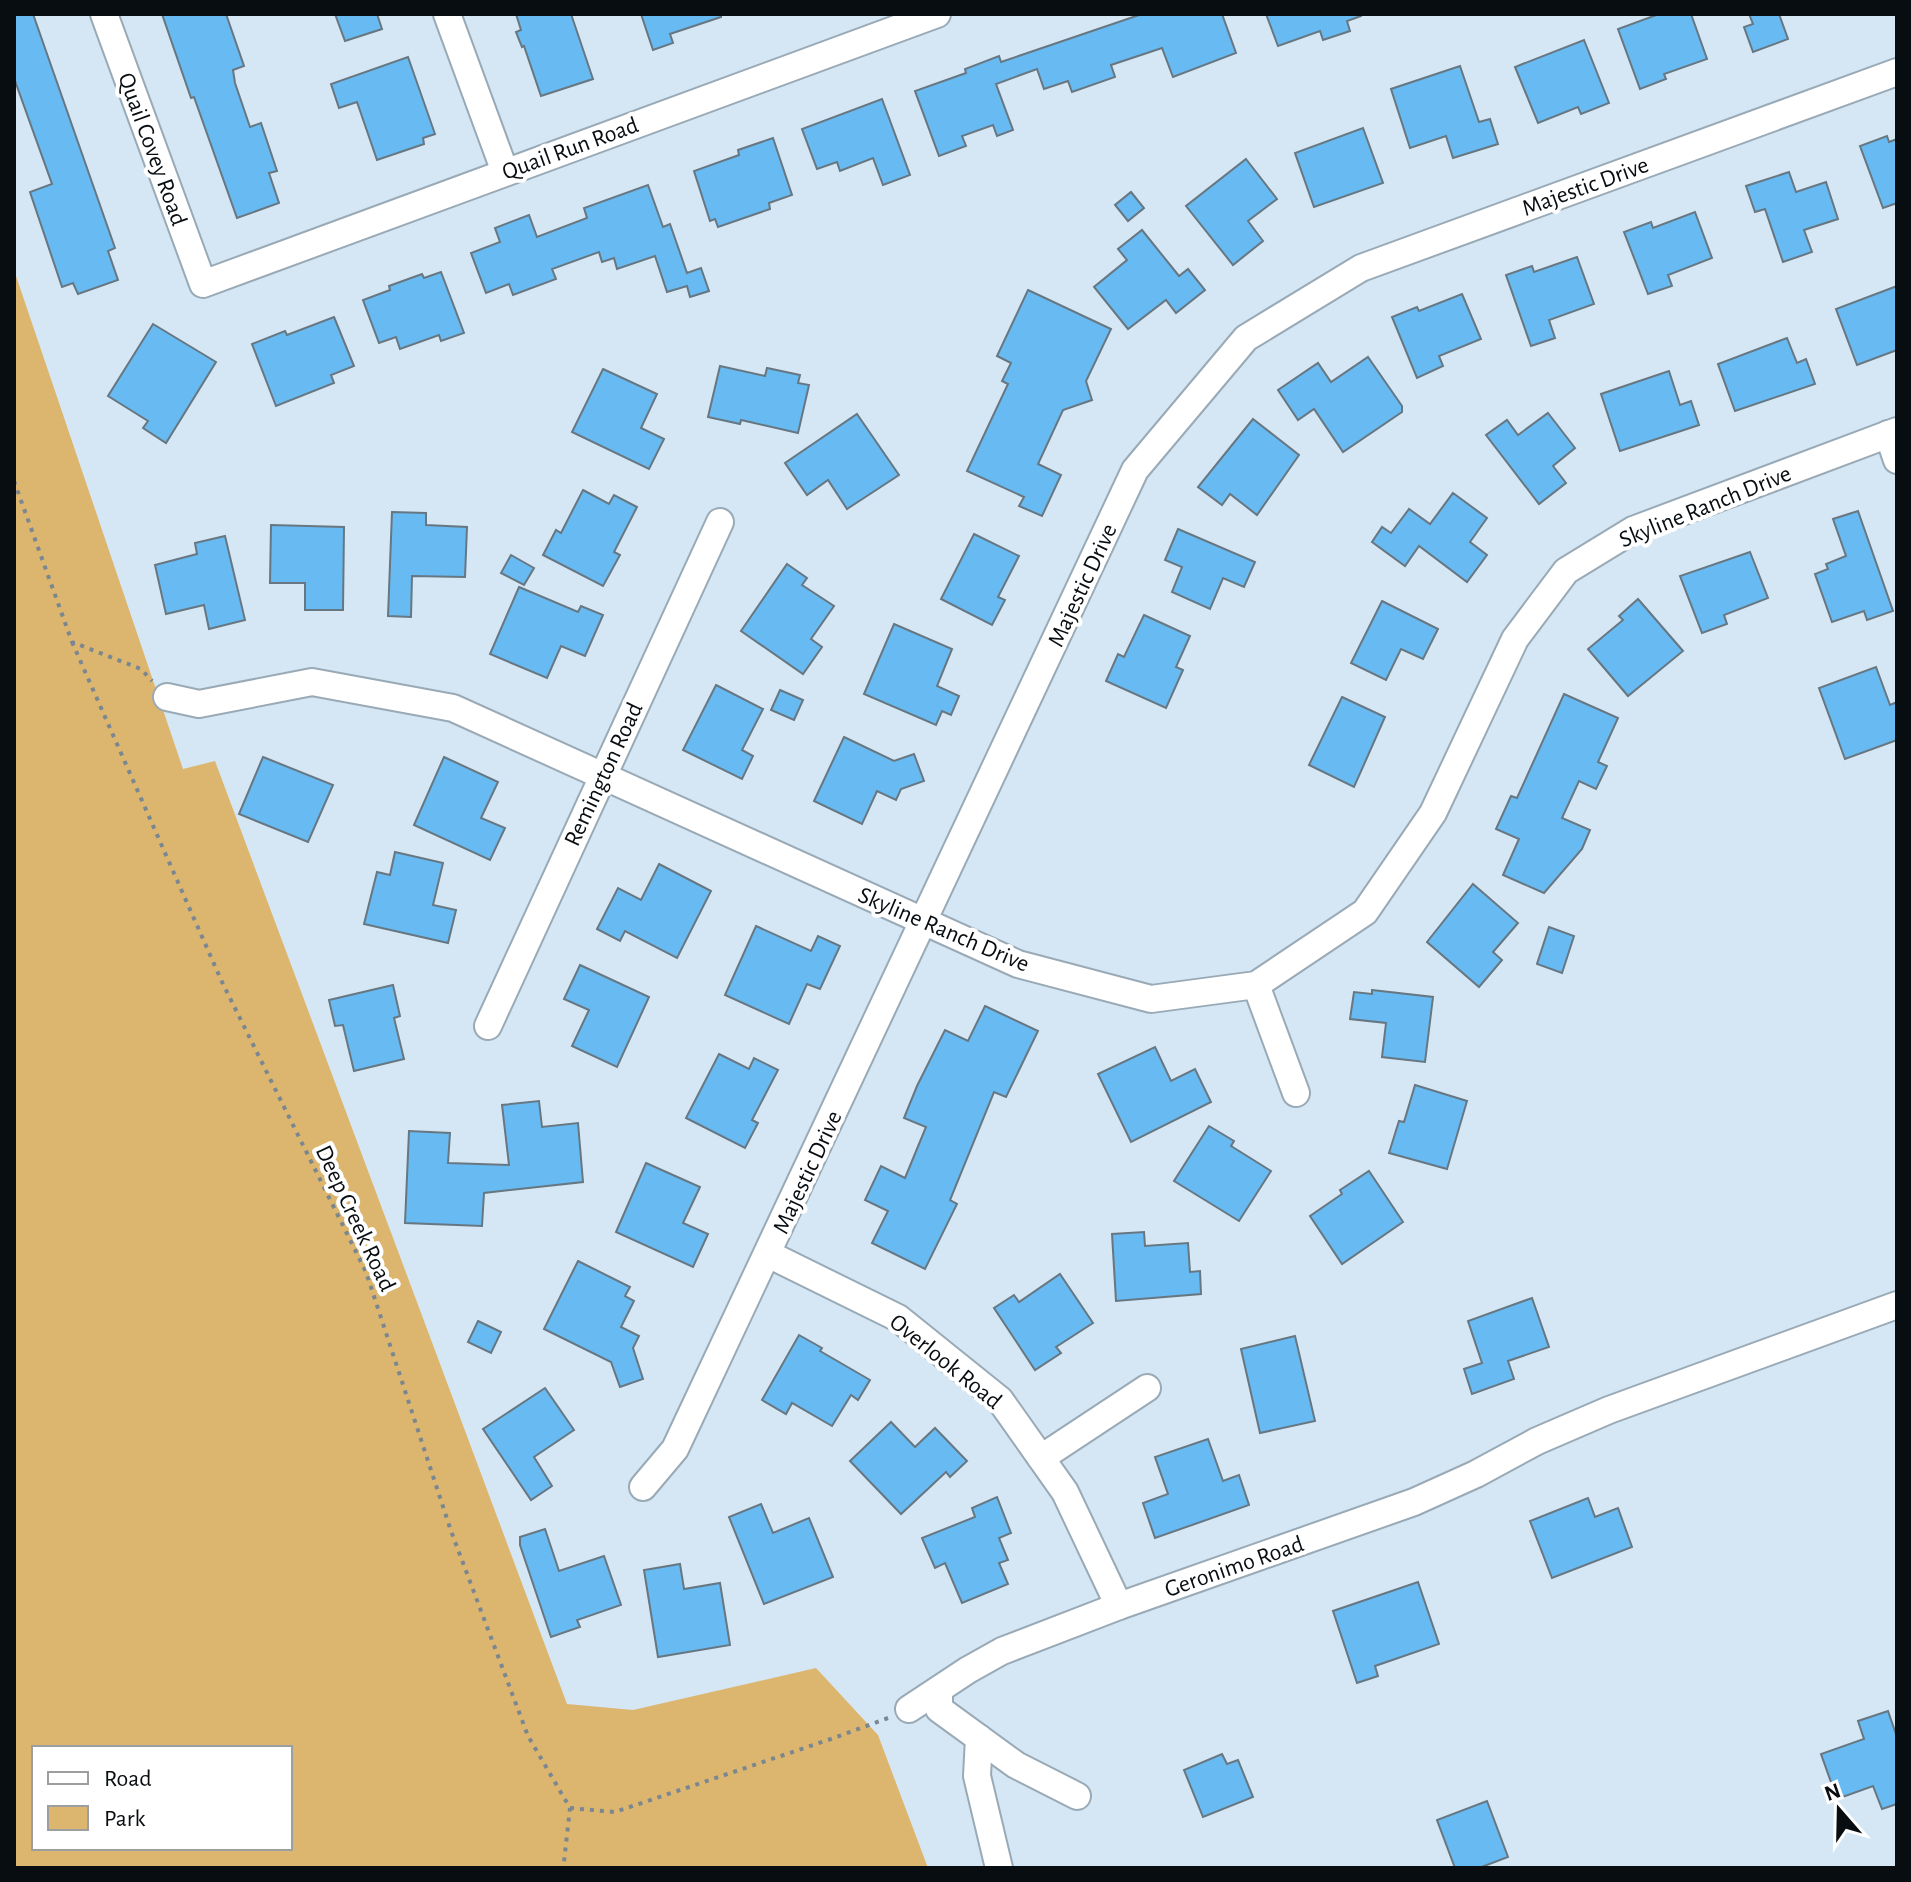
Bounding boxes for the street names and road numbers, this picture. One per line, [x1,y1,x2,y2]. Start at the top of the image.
street label: Quail Covey Road [113,70,191,229]
street label: Quail Run Road [499,113,642,185]
street label: Majestic Drive [1519,153,1652,221]
street label: Skyline Ranch Drive [1616,462,1795,552]
street label: Majestic Drive [1044,520,1122,651]
street label: Remington Road [560,699,648,850]
street label: Skyline Ranch Drive [855,883,1033,977]
street label: Majestic Drive [769,1107,847,1238]
street label: Deep Creek Road [311,1142,399,1295]
street label: Overlook Road [885,1310,1006,1414]
street label: Geronimo Road [1162,1532,1307,1602]

